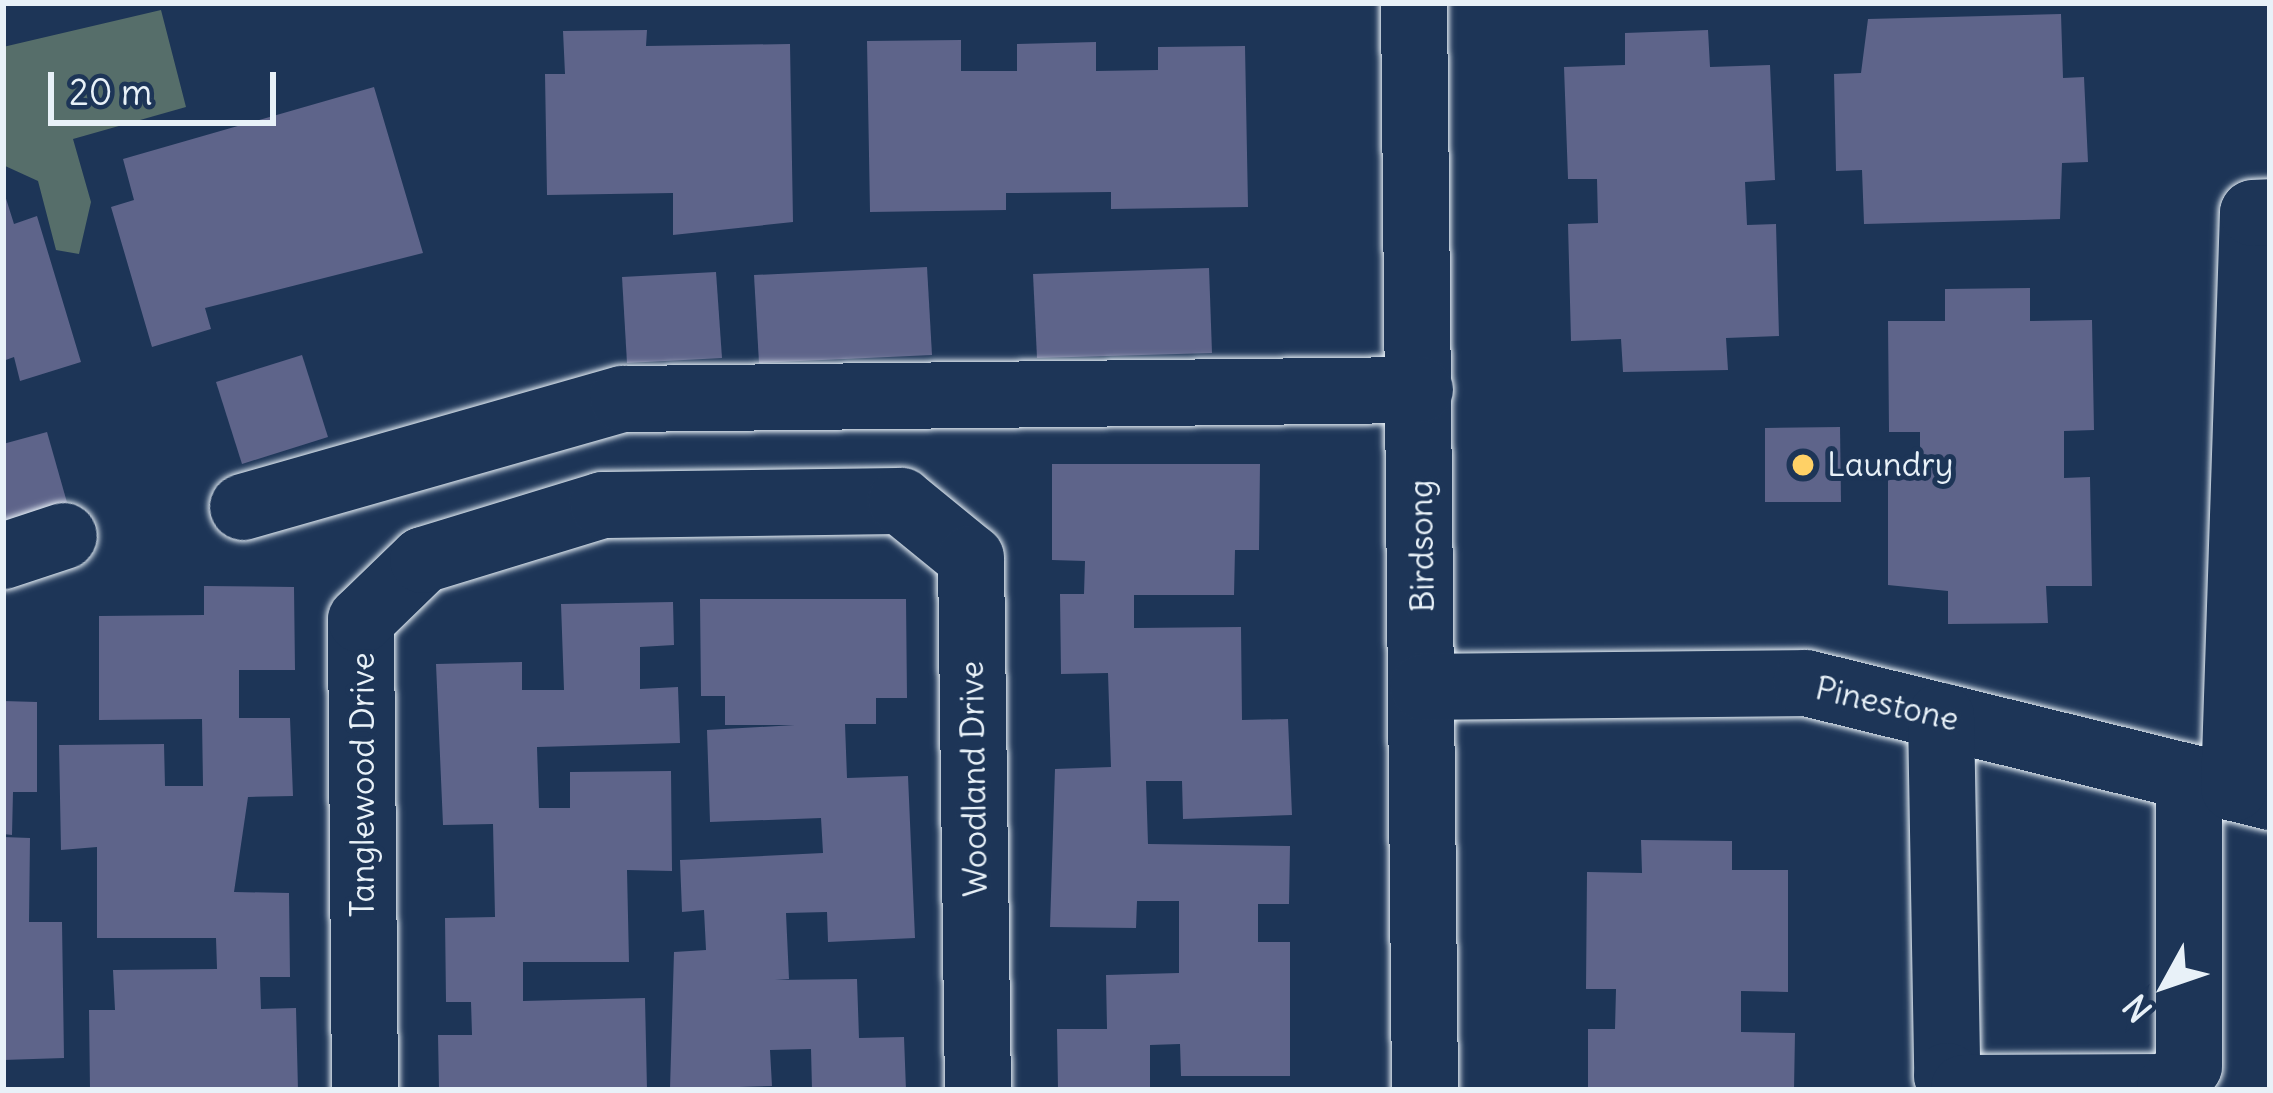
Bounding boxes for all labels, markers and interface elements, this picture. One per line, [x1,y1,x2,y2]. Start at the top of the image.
scale bar [54,48,282,122]
text: 20 m [69,70,153,115]
place label: Laundry [1827,445,1953,485]
marker: Laundry [1790,452,1816,478]
street label: Birdsong [1401,479,1443,613]
street label: Tanglewood Drive [343,653,383,917]
street label: Woodland Drive [952,661,996,897]
street label: Pinestone [1812,668,1962,740]
north arrow [2105,925,2225,1045]
text: N [2114,986,2161,1030]

